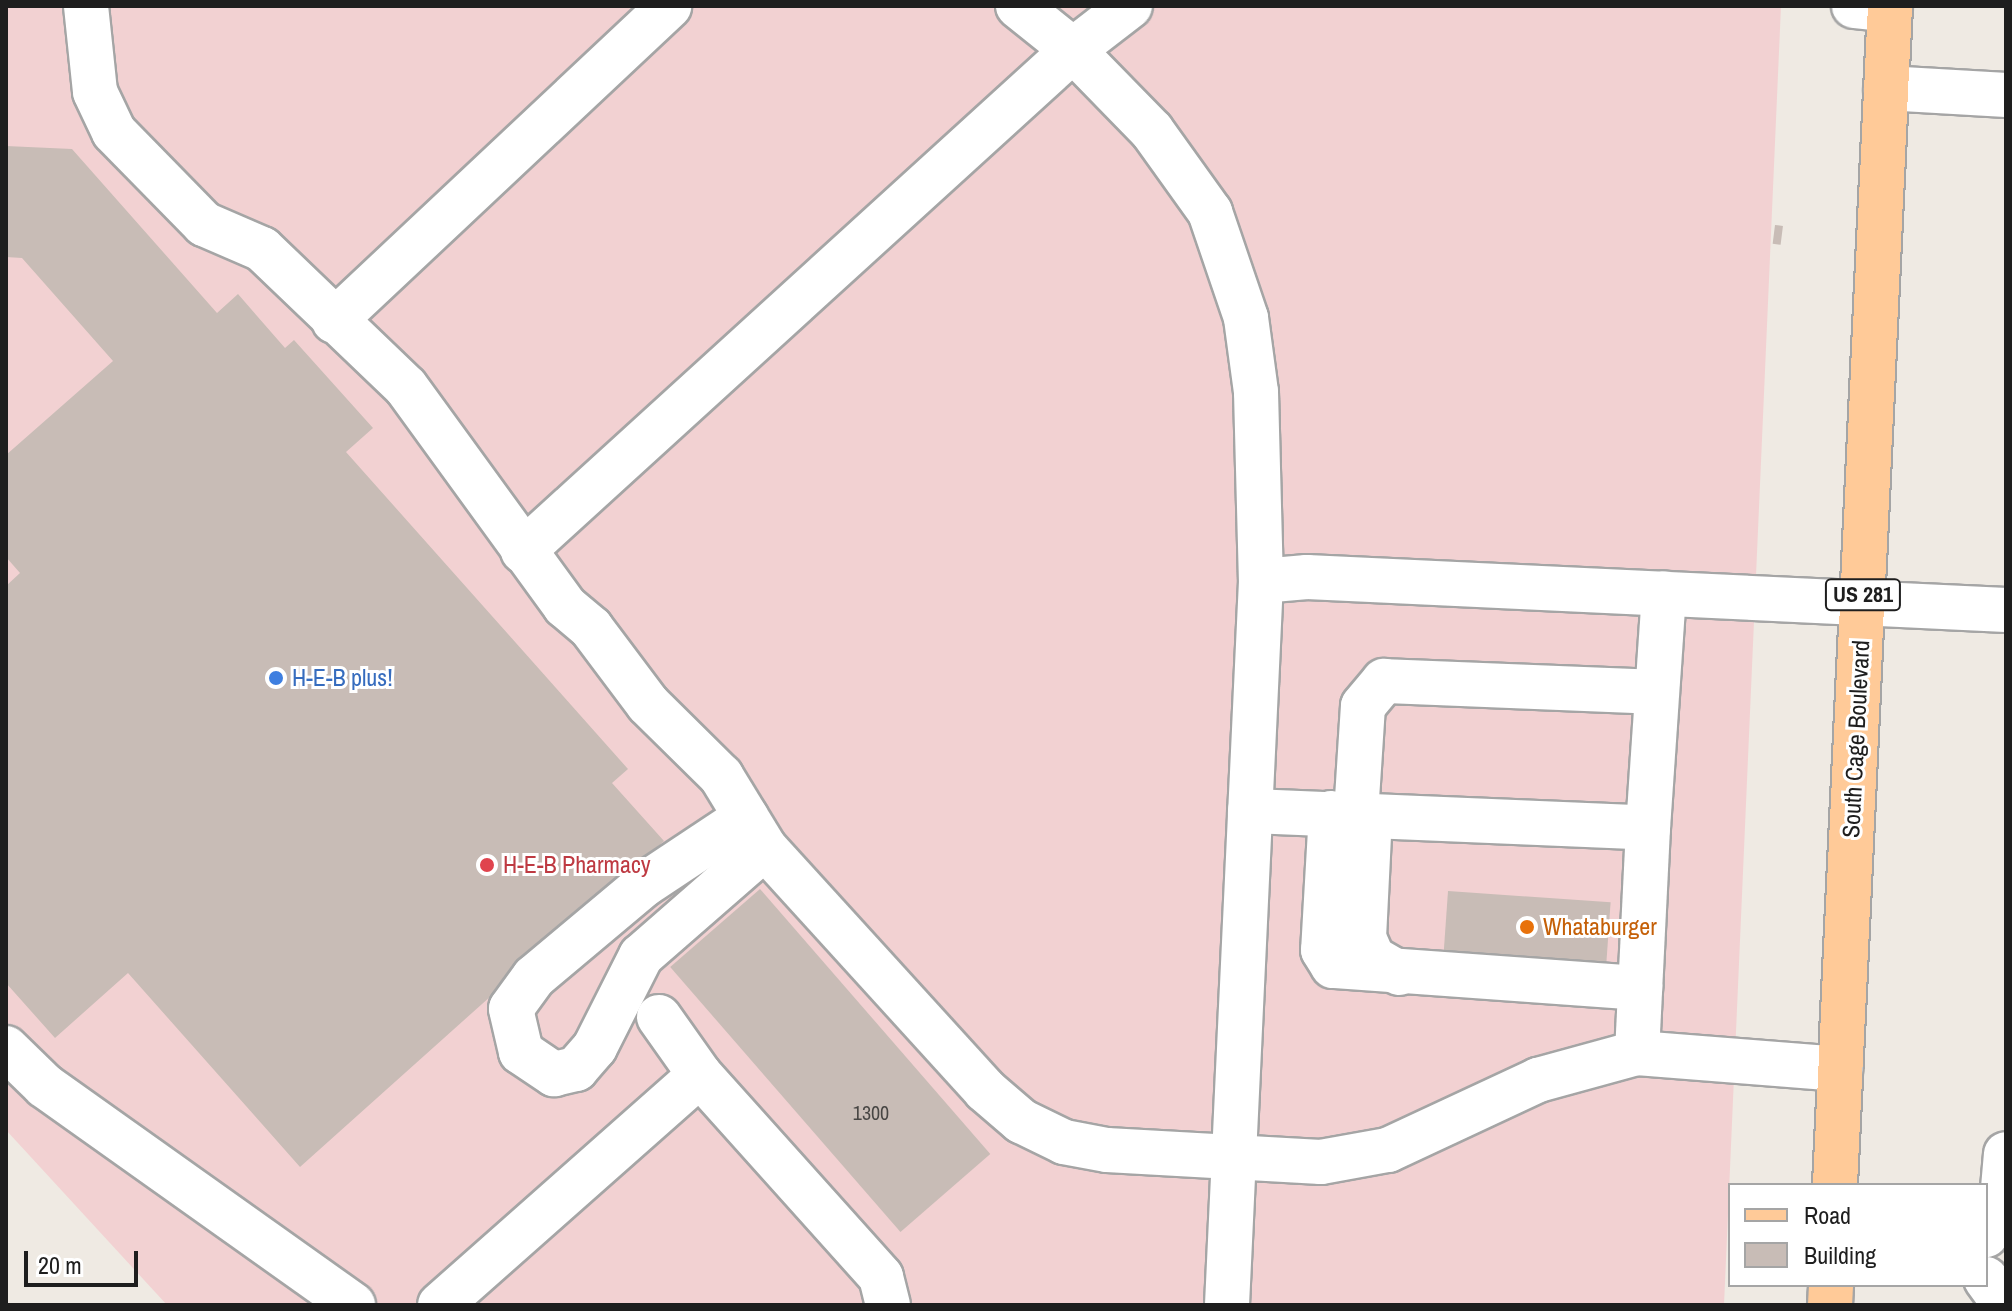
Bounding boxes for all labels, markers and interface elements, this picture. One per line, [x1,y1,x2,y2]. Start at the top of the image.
road number: US 281 [1823,577,1903,613]
street label: South Cage Boulevard [1836,639,1876,839]
place label: H-E-B plus! [292,664,393,692]
marker: H-E-B plus! [267,669,285,687]
place label: H-E-B Pharmacy [503,851,651,879]
marker: H-E-B Pharmacy [478,856,496,874]
place label: Whataburger [1543,913,1657,941]
marker: Whataburger [1518,918,1536,936]
house number: 1300 [853,1100,889,1124]
legend [1728,1183,1988,1287]
text: Road [1804,1199,1851,1231]
scale bar [28,1235,142,1285]
text: Building [1804,1239,1876,1271]
text: 20 m [38,1249,82,1281]

